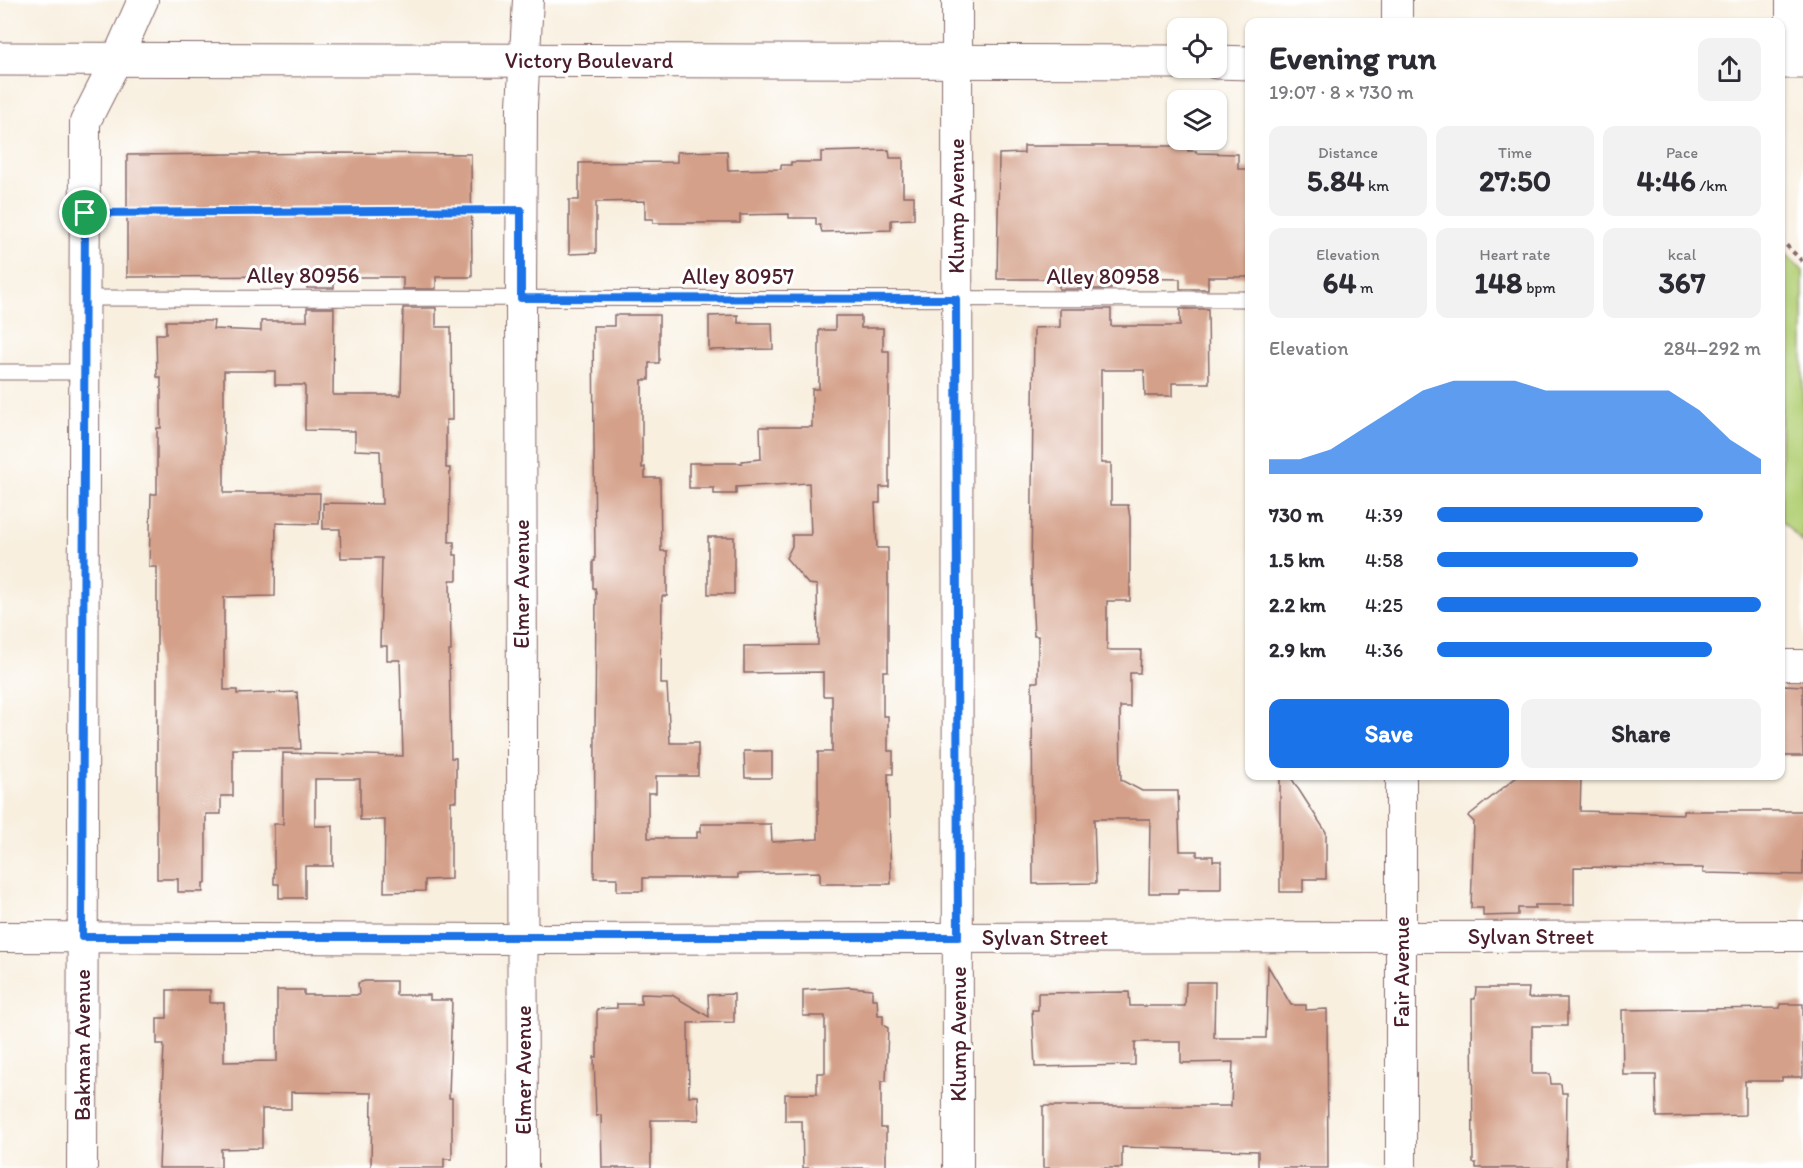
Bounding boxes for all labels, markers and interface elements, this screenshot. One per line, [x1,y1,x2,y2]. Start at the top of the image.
map controls [1167,18,1227,150]
button: locate [1167,18,1227,78]
text: Evening run [1269,38,1436,77]
button: share [1698,38,1761,101]
street label: Victory Boulevard [505,47,674,74]
text: 19:07 · 8 × 730 m [1269,80,1414,104]
button: layers [1167,90,1227,150]
street label: Klump Avenue [943,138,970,274]
text: Distance [1318,143,1378,162]
text: Time [1498,143,1532,162]
text: Pace [1666,143,1698,162]
text: 5.84 [1307,162,1364,199]
text: 27:50 [1479,162,1551,199]
text: 4:46 [1637,162,1696,199]
text: km [1364,176,1389,195]
text: /km [1696,176,1727,195]
pin [59,187,110,238]
icon: arrive [68,196,101,229]
text: Elevation [1316,245,1380,264]
text: Heart rate [1480,245,1550,264]
text: kcal [1668,245,1696,264]
street label: Alley 80956 [247,262,359,289]
street label: Alley 80957 [682,263,794,290]
street label: Alley 80958 [1046,263,1160,290]
text: 64 [1323,264,1356,301]
text: 148 [1474,264,1523,301]
text: 367 [1658,264,1706,301]
text: m [1356,278,1373,297]
text: bpm [1523,278,1556,297]
text: Elevation [1269,336,1348,360]
text: 284–292 m [1664,336,1761,360]
text: 730 m [1269,503,1323,527]
text: 4:39 [1365,503,1403,527]
street label: Elmer Avenue [508,519,535,649]
text: 1.5 km [1269,548,1325,572]
text: 4:58 [1365,548,1403,572]
text: 2.2 km [1269,593,1326,617]
text: 4:25 [1365,593,1403,617]
text: 2.9 km [1269,638,1326,662]
text: 4:36 [1365,638,1403,662]
button: Save [1269,699,1509,768]
button: Share [1521,699,1761,768]
street label: Fair Avenue [1388,916,1415,1028]
street label: Sylvan Street [1468,923,1594,950]
street label: Sylvan Street [982,924,1108,951]
street label: Klump Avenue [945,966,972,1102]
street label: Bakman Avenue [69,969,96,1121]
street label: Elmer Avenue [510,1005,537,1135]

